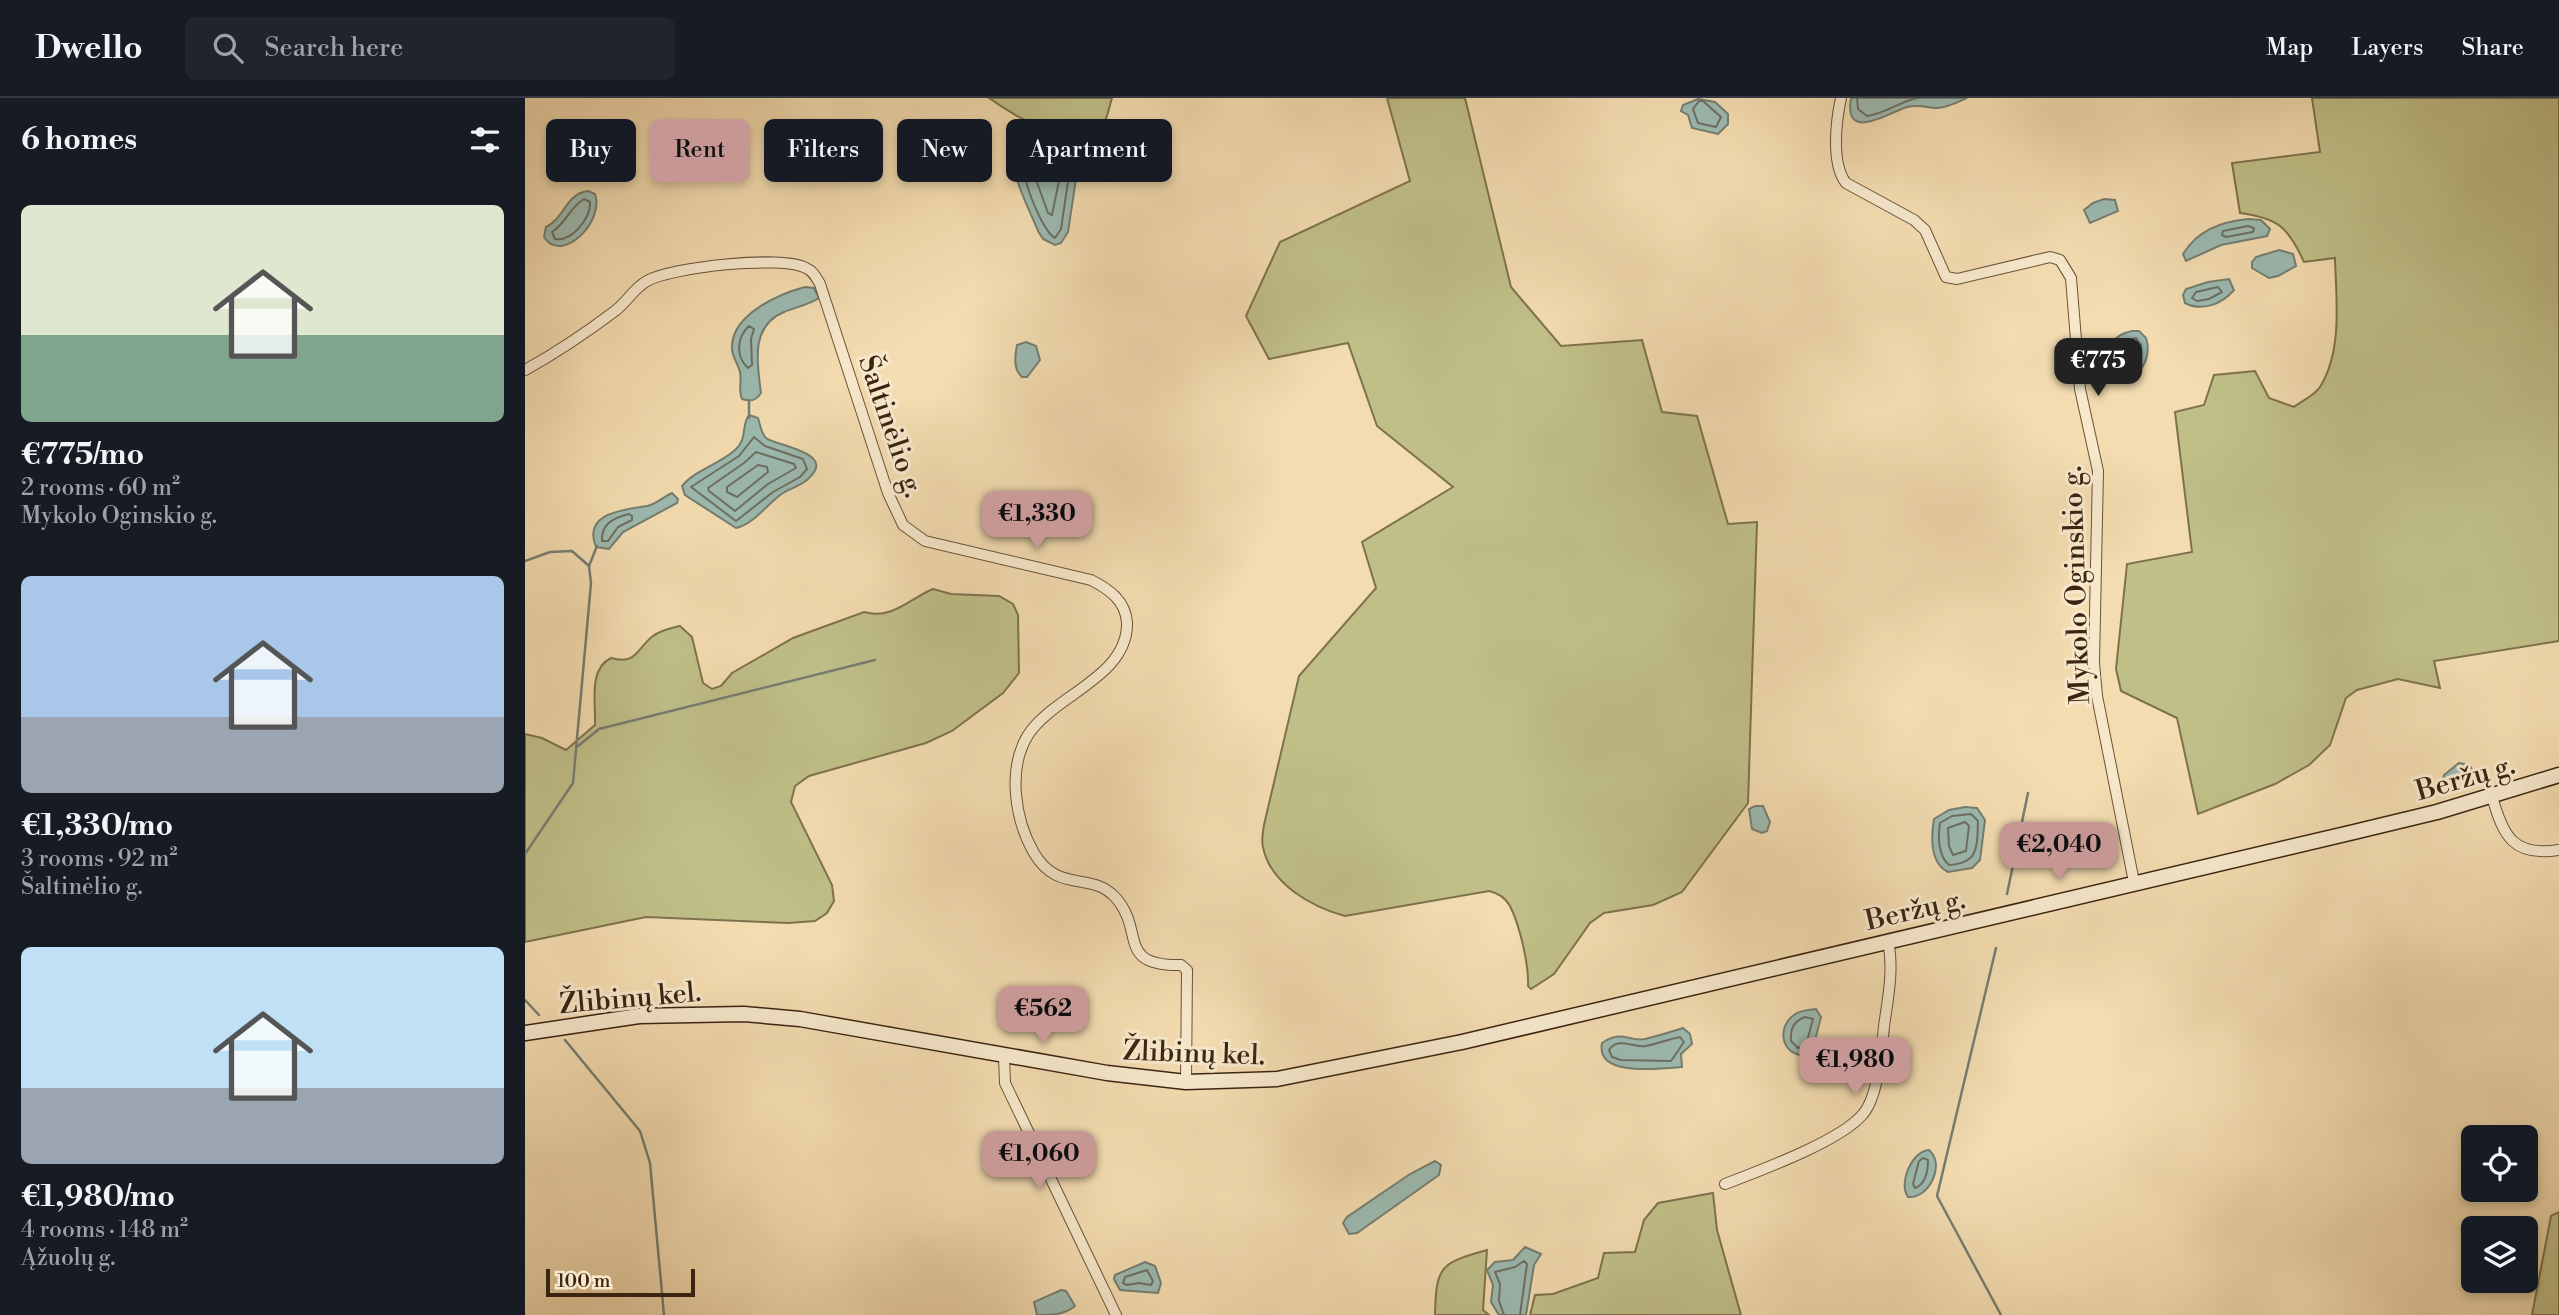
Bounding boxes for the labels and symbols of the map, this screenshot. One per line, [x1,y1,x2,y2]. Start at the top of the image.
pin: €775 [2057,338,2139,398]
street label: Šaltinėlio g. [850,350,933,502]
street label: Mykolo Oginskio g. [2055,465,2098,705]
pin: €1,330 [980,491,1094,551]
street label: Beržų g. [2411,748,2519,810]
pin: €2,040 [2002,822,2116,882]
street label: Beržų g. [1861,882,1969,939]
street label: Žlibinų kel. [557,973,703,1022]
pin: €562 [1002,986,1084,1046]
street label: Žlibinų kel. [1122,1032,1266,1073]
pin: €1,980 [1798,1038,1912,1097]
pin: €1,060 [982,1132,1096,1191]
scale bar [546,1266,695,1298]

